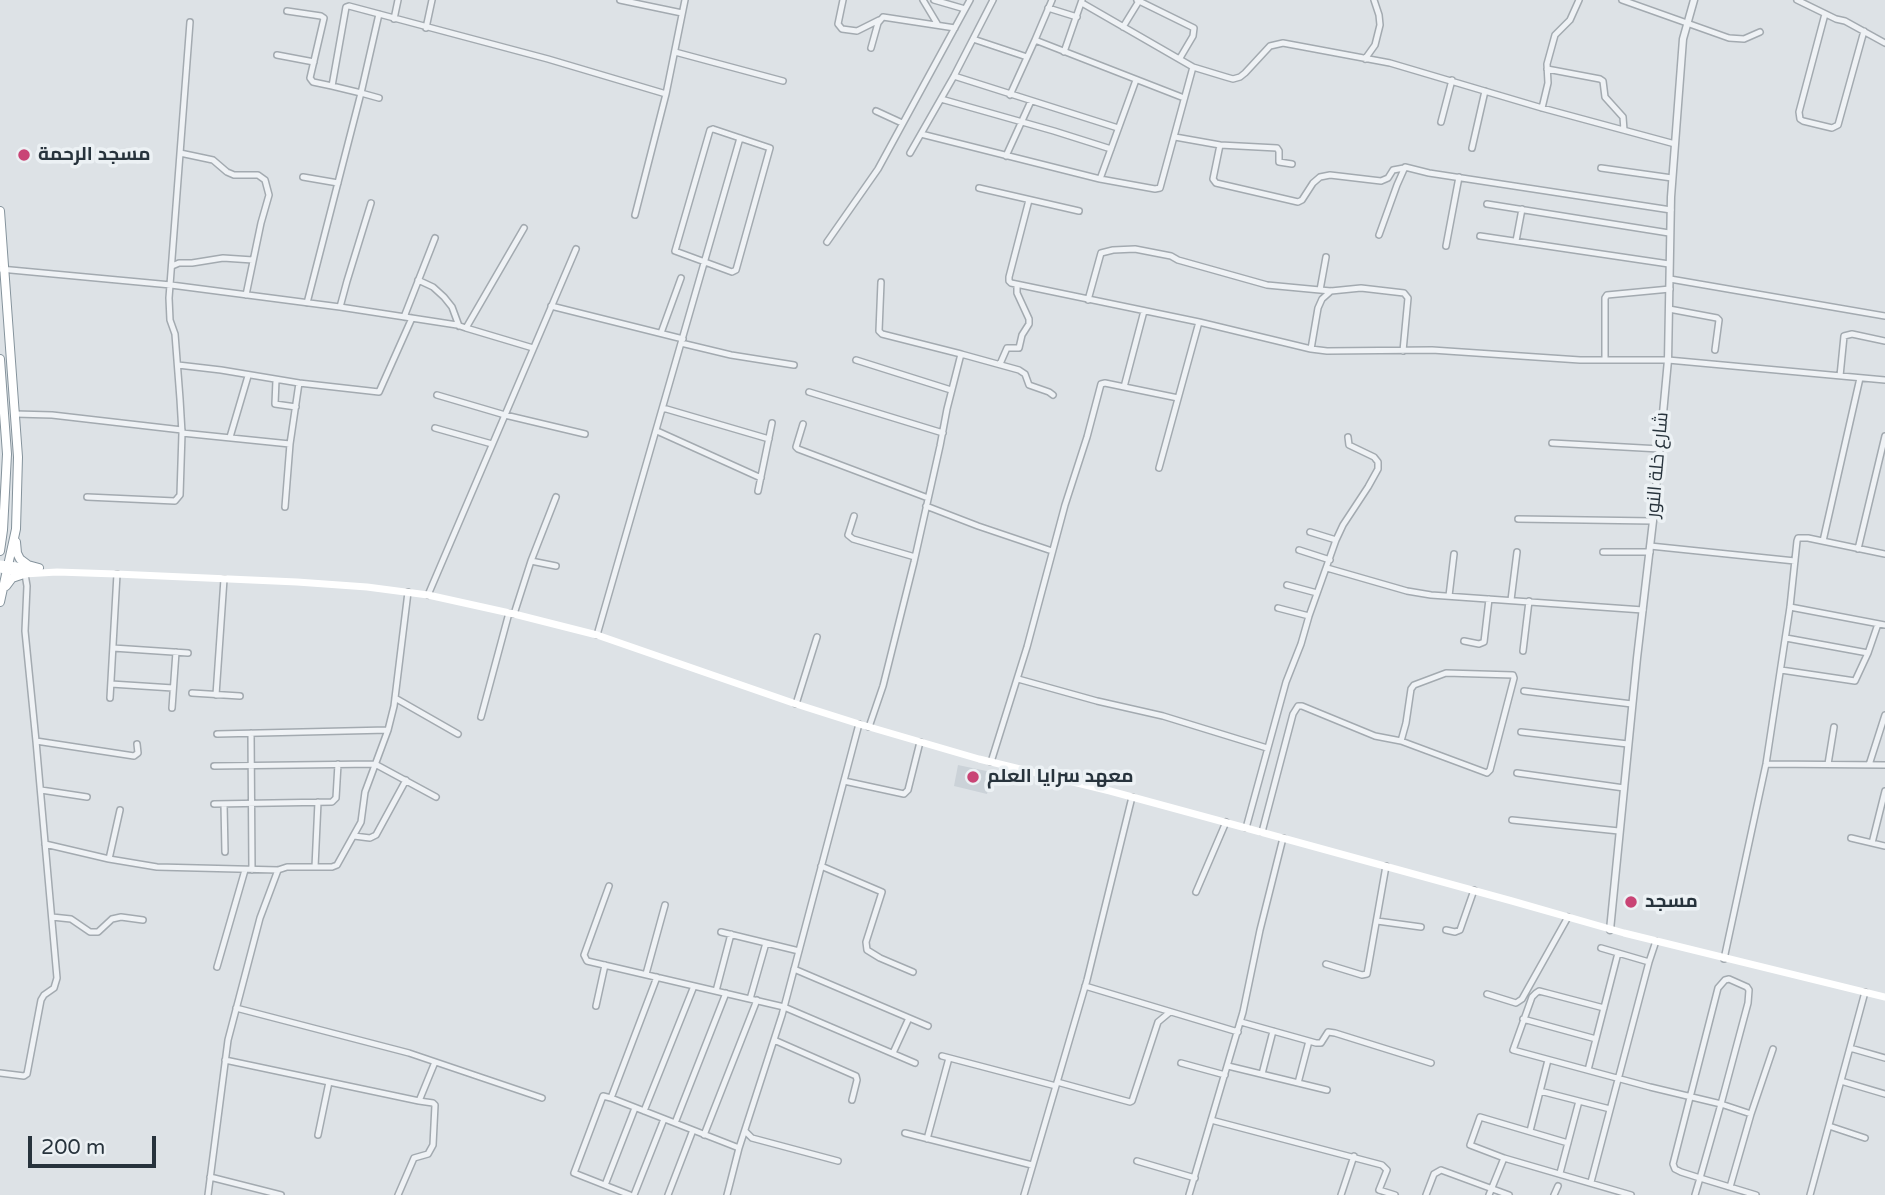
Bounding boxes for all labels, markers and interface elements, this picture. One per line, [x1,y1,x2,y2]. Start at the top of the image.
place label: مسجد الرحمة [38,144,151,166]
marker: مسجد الرحمة [16,147,32,163]
street label: شارع خلة النور [1642,411,1674,519]
place label: معهد سرايا العلم [987,766,1134,788]
marker: معهد سرايا العلم [965,769,981,785]
place label: مسجد [1645,891,1698,913]
marker: مسجد [1623,894,1639,910]
scale bar [32,1122,159,1166]
text: 200 m [41,1135,105,1160]

